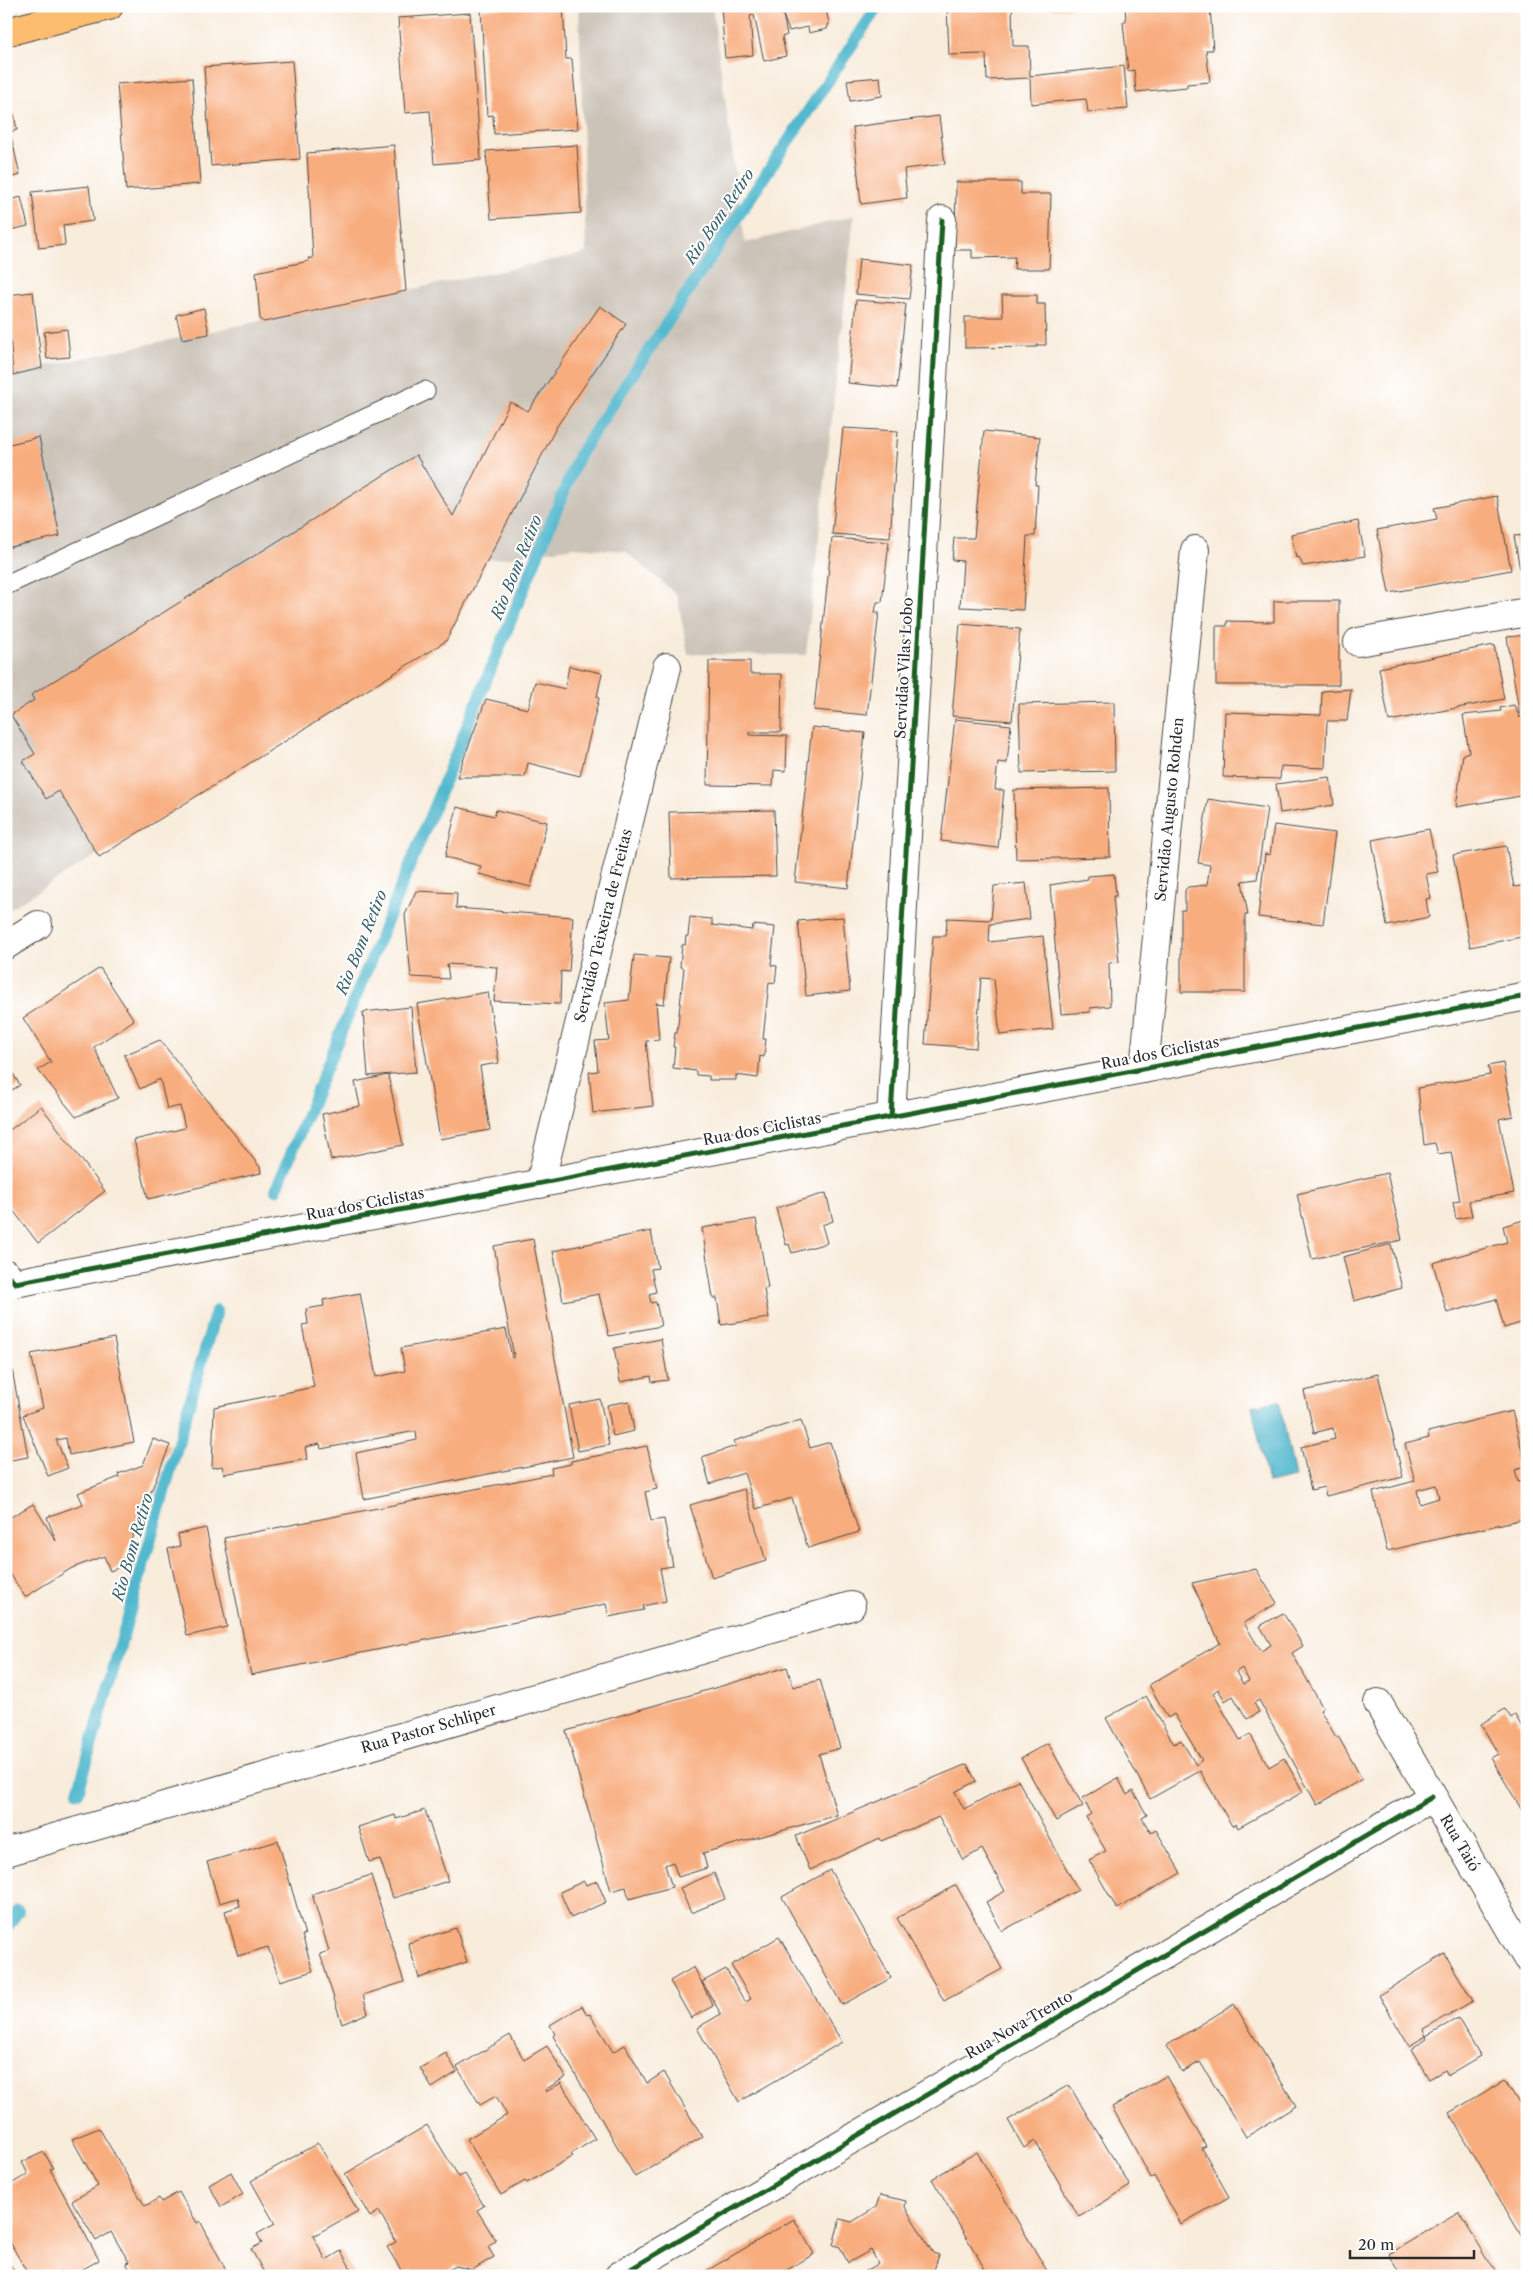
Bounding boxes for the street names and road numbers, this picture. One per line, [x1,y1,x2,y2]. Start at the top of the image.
street label: Servidão Vilas Lobo [890,597,917,739]
street label: Servidão Augusto Rohden [1151,716,1188,902]
street label: Servidão Teixeira de Freitas [570,827,636,1024]
street label: Rua dos Ciclistas [1099,1032,1221,1073]
street label: Rua dos Ciclistas [701,1108,823,1149]
street label: Rua dos Ciclistas [304,1183,426,1224]
street label: Rua Pastor Schliper [359,1700,499,1757]
street label: Rua Taió [1436,1811,1484,1875]
street label: Rua Nova Trento [962,1986,1076,2063]

